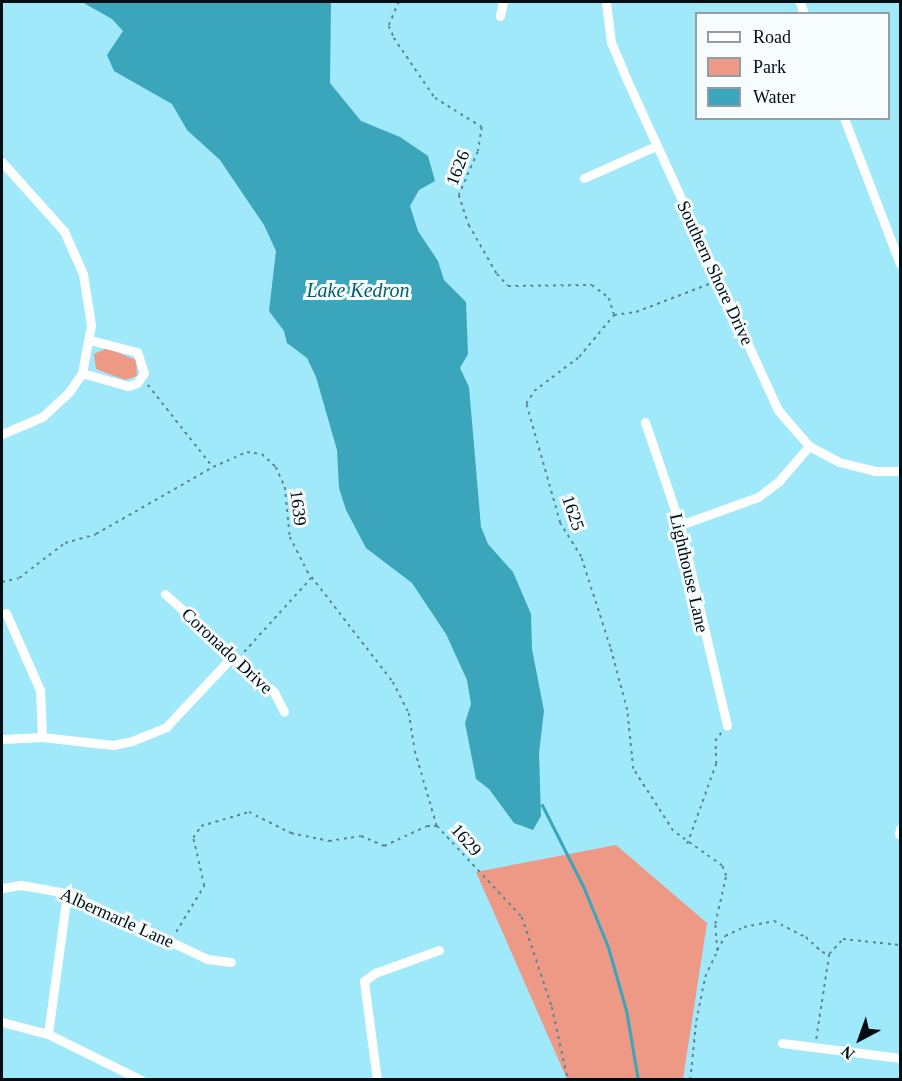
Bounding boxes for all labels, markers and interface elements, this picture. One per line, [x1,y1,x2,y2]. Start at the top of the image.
legend [695,12,890,120]
text: Road [753,27,791,47]
text: Park [753,57,786,77]
text: Water [753,87,796,107]
street label: 1626 [441,147,475,189]
street label: Southern Shore Drive [672,197,758,349]
water label: Lake Kedron [306,278,410,302]
street label: 1639 [285,489,311,527]
street label: 1625 [557,492,589,534]
street label: Lighthouse Lane [665,511,713,635]
street label: Coronado Drive [177,603,277,699]
street label: 1629 [446,819,486,861]
street label: Albermarle Lane [57,883,177,953]
north arrow [830,1009,890,1069]
text: N [838,1043,858,1063]

